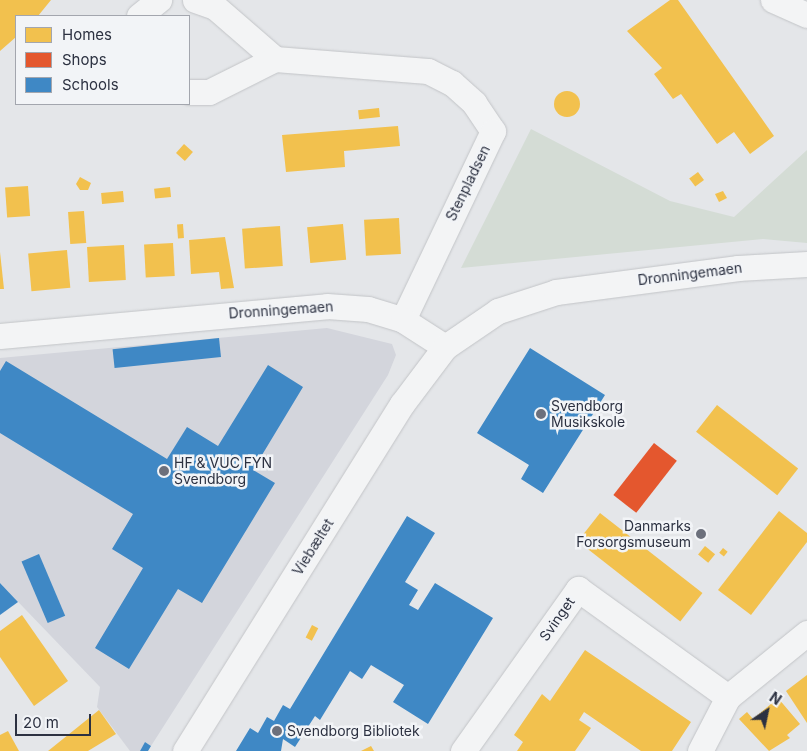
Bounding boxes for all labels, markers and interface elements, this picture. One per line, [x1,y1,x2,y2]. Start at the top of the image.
legend [15,15,190,105]
text: Homes [62,25,112,44]
text: Shops [62,50,107,69]
text: Schools [62,75,119,94]
street label: Stenpladsen [442,142,494,224]
street label: Dronningemaen [637,259,743,289]
street label: Dronningemaen [228,298,334,322]
place label: Svendborg Musikskole [551,398,625,431]
marker: Svendborg Musikskole [535,408,547,420]
place label: HF & VUC FYN Svendborg [174,455,272,488]
marker: HF & VUC FYN Svendborg [158,465,170,477]
street label: Viebæltet [289,516,337,578]
place label: Danmarks Forsorgsmuseum [576,518,691,550]
marker: Danmarks Forsorgsmuseum [695,528,707,540]
street label: Svinget [536,594,578,644]
north arrow [742,686,792,736]
text: N [766,688,785,708]
scale bar [18,704,94,736]
text: 20 m [23,713,59,732]
place label: Svendborg Bibliotek [287,723,420,739]
marker: Svendborg Bibliotek [271,725,283,737]

